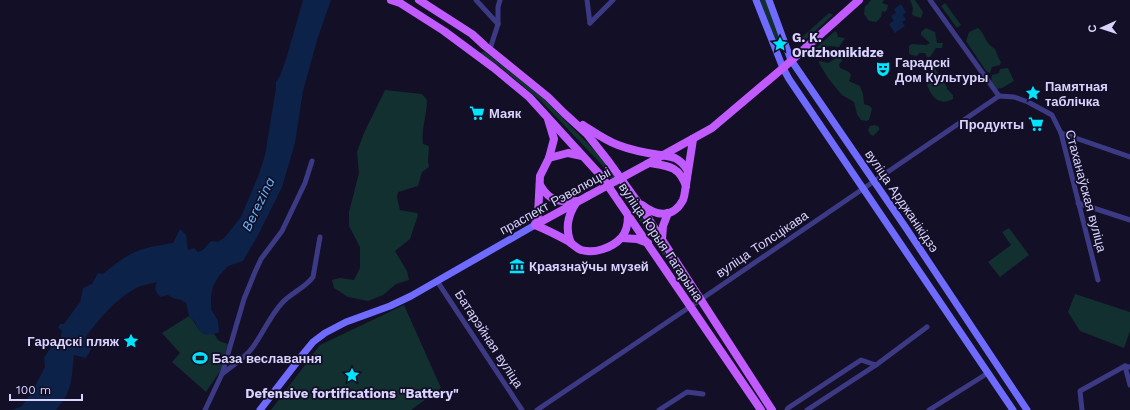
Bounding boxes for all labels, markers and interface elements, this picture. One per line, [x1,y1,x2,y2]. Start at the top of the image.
north arrow [1082,8,1122,48]
text: С [1086,24,1099,33]
place label: G. K. Ordzhonikidze [792,30,884,60]
place icon: G. K. Ordzhonikidze [771,35,789,53]
place label: Гарадскі Дом Культуры [895,55,988,85]
theatre icon: Гарадскі Дом Культуры [874,60,892,78]
place label: Памятная таблічка [1045,79,1108,109]
place icon: Памятная таблічка [1024,84,1042,102]
supermarket icon: Маяк [468,104,486,122]
place label: Маяк [489,106,522,121]
supermarket icon: Продукты [1027,115,1045,133]
place label: Продукты [959,117,1024,132]
street label: Стаханаўская вуліца [1062,128,1110,255]
street label: вуліца Арджанікідзэ [862,147,942,255]
street label: праспект Рэвалюцыі [497,164,613,238]
water label: Berezina [238,174,278,234]
street label: вуліца Юрыя Гагарына [616,180,707,305]
street label: вуліца Толсцікава [713,207,812,280]
museum icon: Краязнаўчы музей [508,257,526,275]
place label: Краязнаўчы музей [529,259,649,274]
street label: Батарэйная вуліца [452,287,527,391]
place icon: Гарадскі пляж [122,332,140,350]
place label: Гарадскі пляж [27,334,120,349]
sports icon: База веславання [191,349,209,367]
place label: База веславання [212,351,322,366]
place icon: Defensive fortifications "Battery" [343,366,361,384]
scale bar [10,376,82,402]
text: 100 m [16,383,51,397]
place label: Defensive fortifications "Battery" [245,386,459,401]

